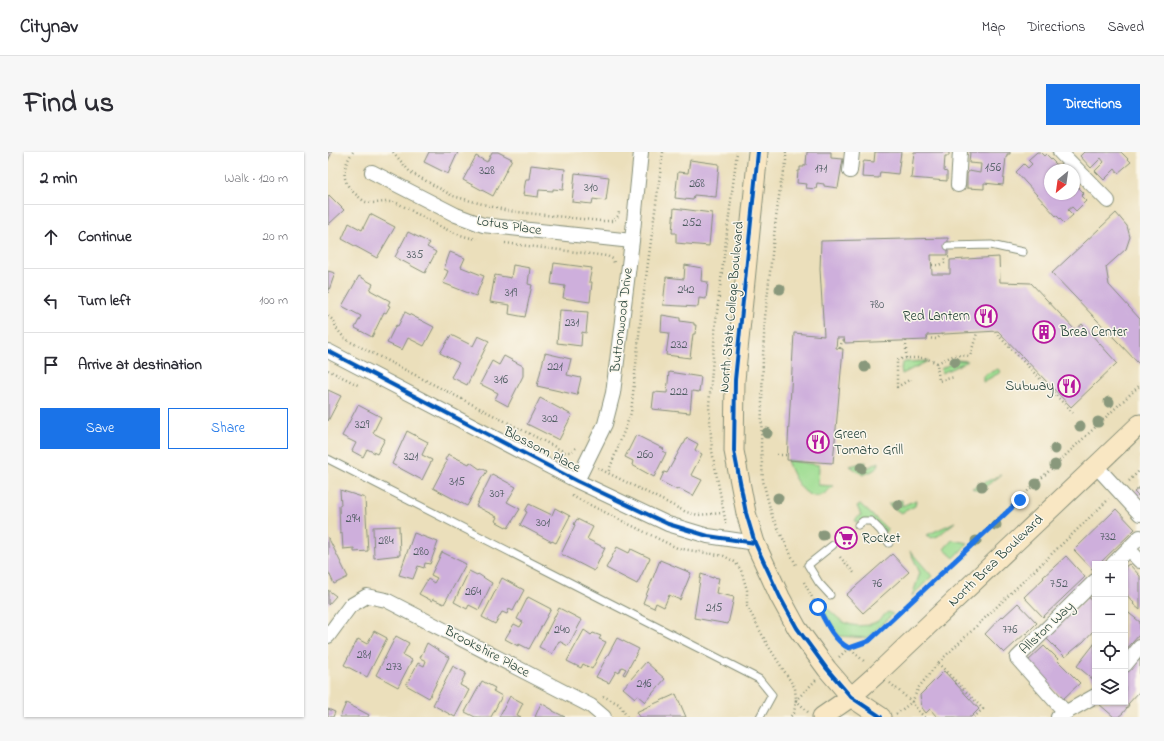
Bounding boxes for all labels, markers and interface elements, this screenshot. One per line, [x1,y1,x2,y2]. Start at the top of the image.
text: Citynav [20,14,78,41]
text: Map [982,17,1005,38]
text: Directions [1027,17,1085,38]
text: Saved [1107,17,1144,38]
text: Find us [24,84,114,125]
button: Directions [1046,84,1140,125]
house number: 156 [985,159,1002,177]
house number: 171 [815,160,827,178]
house number: 328 [479,162,495,180]
north arrow [1044,164,1080,200]
text: 2 min [40,166,77,191]
text: Walk · 120 m [224,169,288,188]
house number: 268 [689,175,705,193]
house number: 310 [584,179,598,197]
street label: Lotus Place [475,211,544,242]
house number: 252 [683,214,701,232]
street label: North State College Boulevard [714,220,751,394]
icon: ahead [40,226,62,248]
text: Continue [78,226,132,248]
text: 20 m [263,227,288,246]
house number: 335 [407,246,424,264]
street label: Buttonwood Drive [605,266,639,374]
house number: 242 [678,281,694,299]
house number: 319 [505,284,518,302]
icon: left [40,290,62,312]
text: Turn left [78,290,131,312]
text: 100 m [259,291,288,310]
house number: 780 [870,296,884,314]
restaurant icon: Red Lantern [973,303,999,329]
place label: Red Lantern [903,306,970,327]
house number: 231 [565,314,580,332]
building icon: Brea Center [1031,319,1057,345]
place label: Brea Center [1059,322,1128,343]
house number: 232 [671,336,687,354]
icon: arrive [40,354,62,376]
text: Arrive at destination [78,354,202,376]
house number: 221 [547,358,563,376]
house number: 316 [494,371,509,389]
restaurant icon: Subway [1056,373,1082,399]
place label: Subway [1005,376,1054,398]
house number: 222 [670,383,688,401]
button: Save [40,408,160,449]
button: Share [168,408,288,449]
house number: 302 [542,410,558,428]
house number: 329 [355,416,370,434]
street label: Blossom Place [499,421,585,479]
place label: Green Tomato Grill [834,424,903,461]
restaurant icon: Green Tomato Grill [805,429,831,455]
house number: 260 [637,446,653,464]
house number: 321 [404,448,419,466]
house number: 315 [449,473,465,491]
house number: 307 [489,485,505,503]
route end [1011,491,1029,509]
house number: 294 [346,510,360,528]
street label: North Brea Boulevard [944,510,1049,612]
house number: 301 [536,514,550,532]
supermarket icon: Rocket [833,525,859,551]
place label: Rocket [862,528,901,549]
house number: 732 [1100,528,1116,546]
house number: 284 [378,532,394,550]
house number: 280 [413,543,429,561]
map controls [1092,561,1128,705]
button: + [1092,561,1128,597]
house number: 76 [872,575,883,593]
house number: 752 [1050,575,1068,593]
house number: 264 [465,583,481,601]
street label: Allston Way [1015,596,1080,660]
button: − [1092,597,1128,633]
route start [809,598,827,616]
house number: 215 [706,599,722,617]
street label: Brookshire Place [440,620,534,684]
house number: 240 [554,621,570,639]
house number: 776 [1002,621,1018,639]
button: locate [1092,633,1128,669]
house number: 281 [357,646,371,664]
house number: 273 [386,658,402,676]
button: layers [1092,669,1128,705]
house number: 216 [636,675,652,693]

